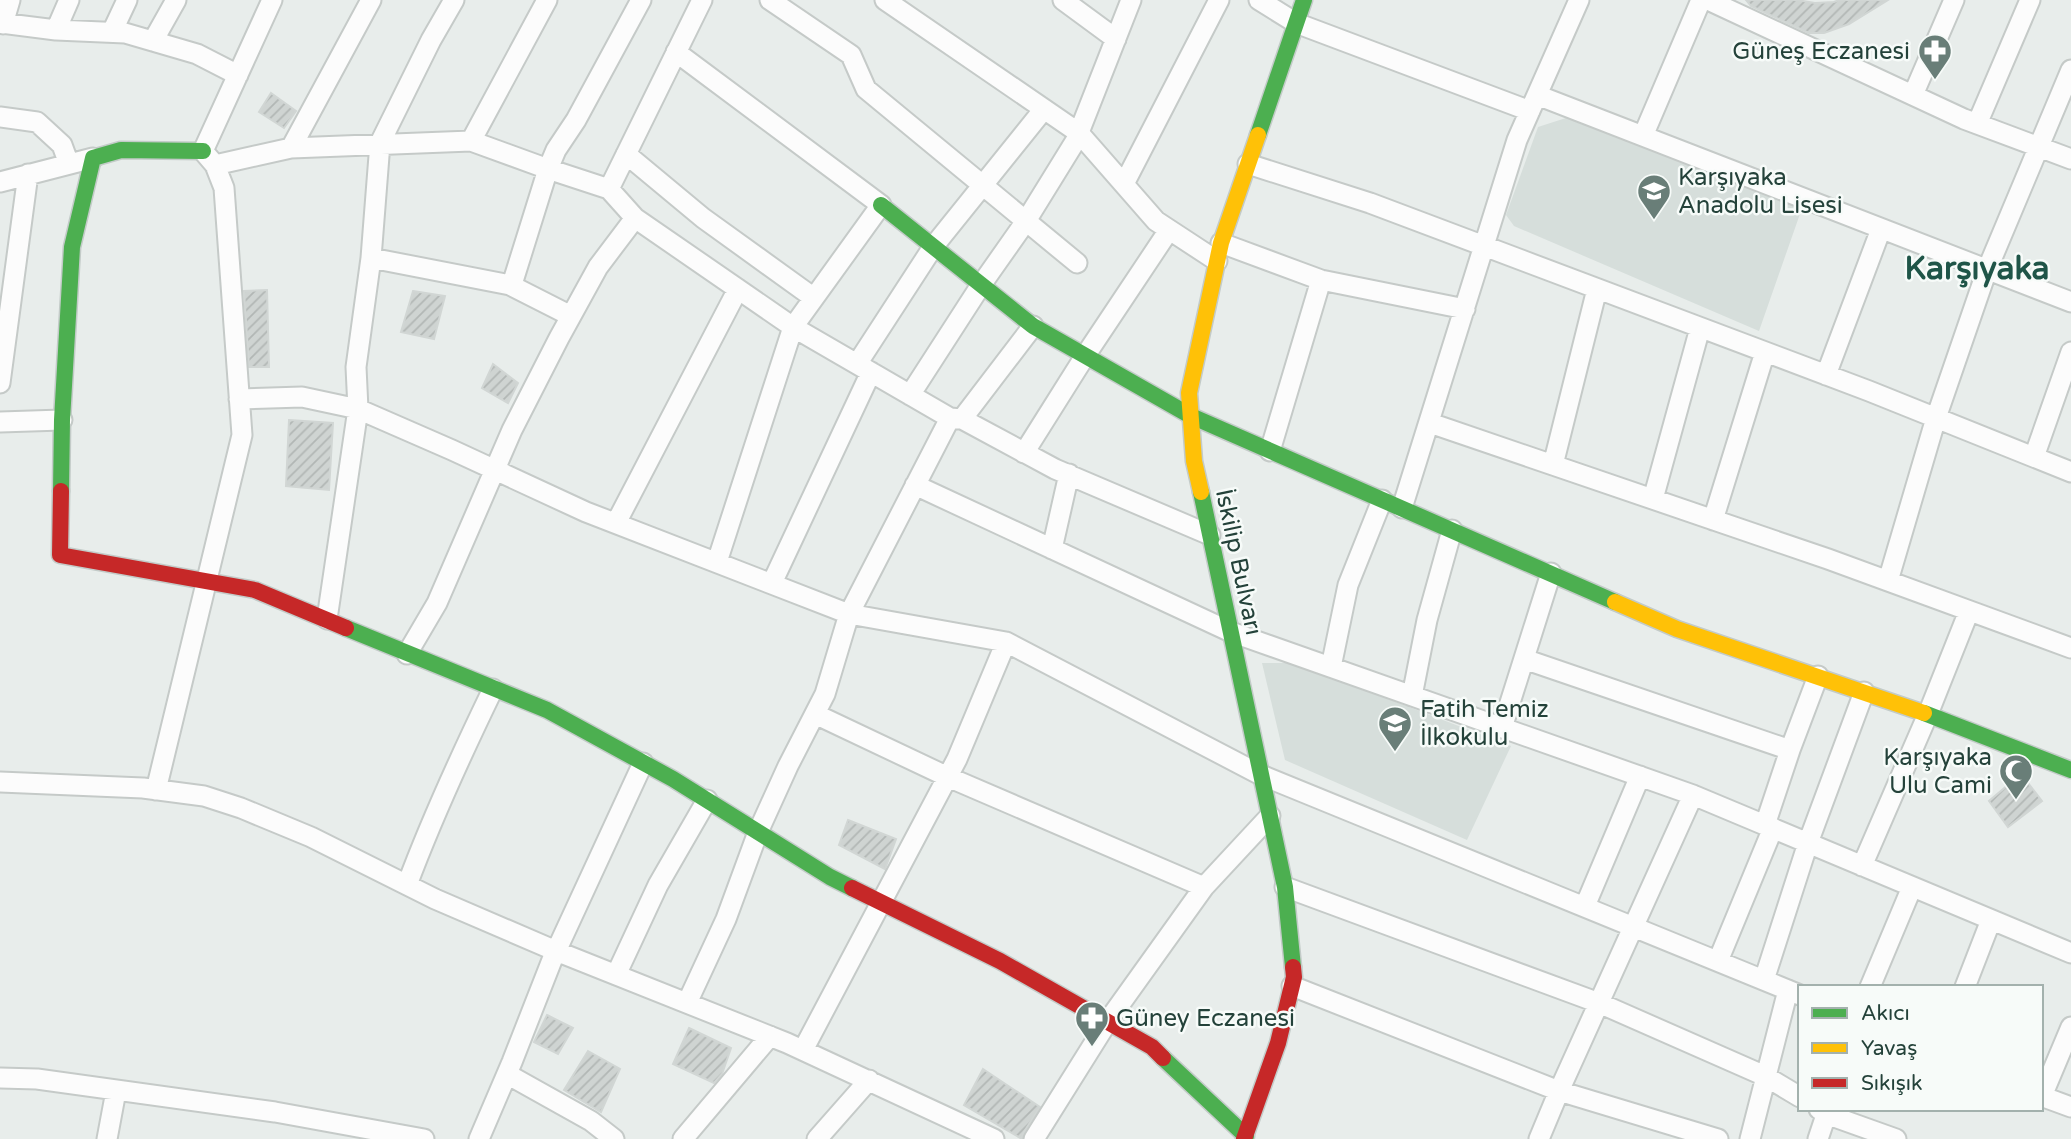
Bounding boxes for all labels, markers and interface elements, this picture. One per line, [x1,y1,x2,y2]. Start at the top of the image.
pharmacy icon: Güneş Eczanesi [1916,32,1954,81]
place label: Güneş Eczanesi [1732,37,1910,66]
place label: Karşıyaka Anadolu Lisesi [1678,163,1843,220]
school or university icon: Karşıyaka Anadolu Lisesi [1635,172,1673,221]
district label: Karşıyaka [1904,250,2050,288]
street label: İskilip Bulvarı [1209,486,1268,638]
place label: Fatih Temiz İlkokulu [1420,695,1549,752]
school or university icon: Fatih Temiz İlkokulu [1376,704,1414,753]
place label: Karşıyaka Ulu Cami [1883,743,1992,800]
mosque icon: Karşıyaka Ulu Cami [1997,752,2035,801]
legend [1798,985,2043,1111]
pharmacy icon: Güney Eczanesi [1073,999,1111,1048]
text: Akıcı [1861,1001,1910,1026]
place label: Güney Eczanesi [1116,1004,1295,1033]
text: Yavaş [1861,1036,1917,1061]
text: Sıkışık [1861,1071,1922,1096]

